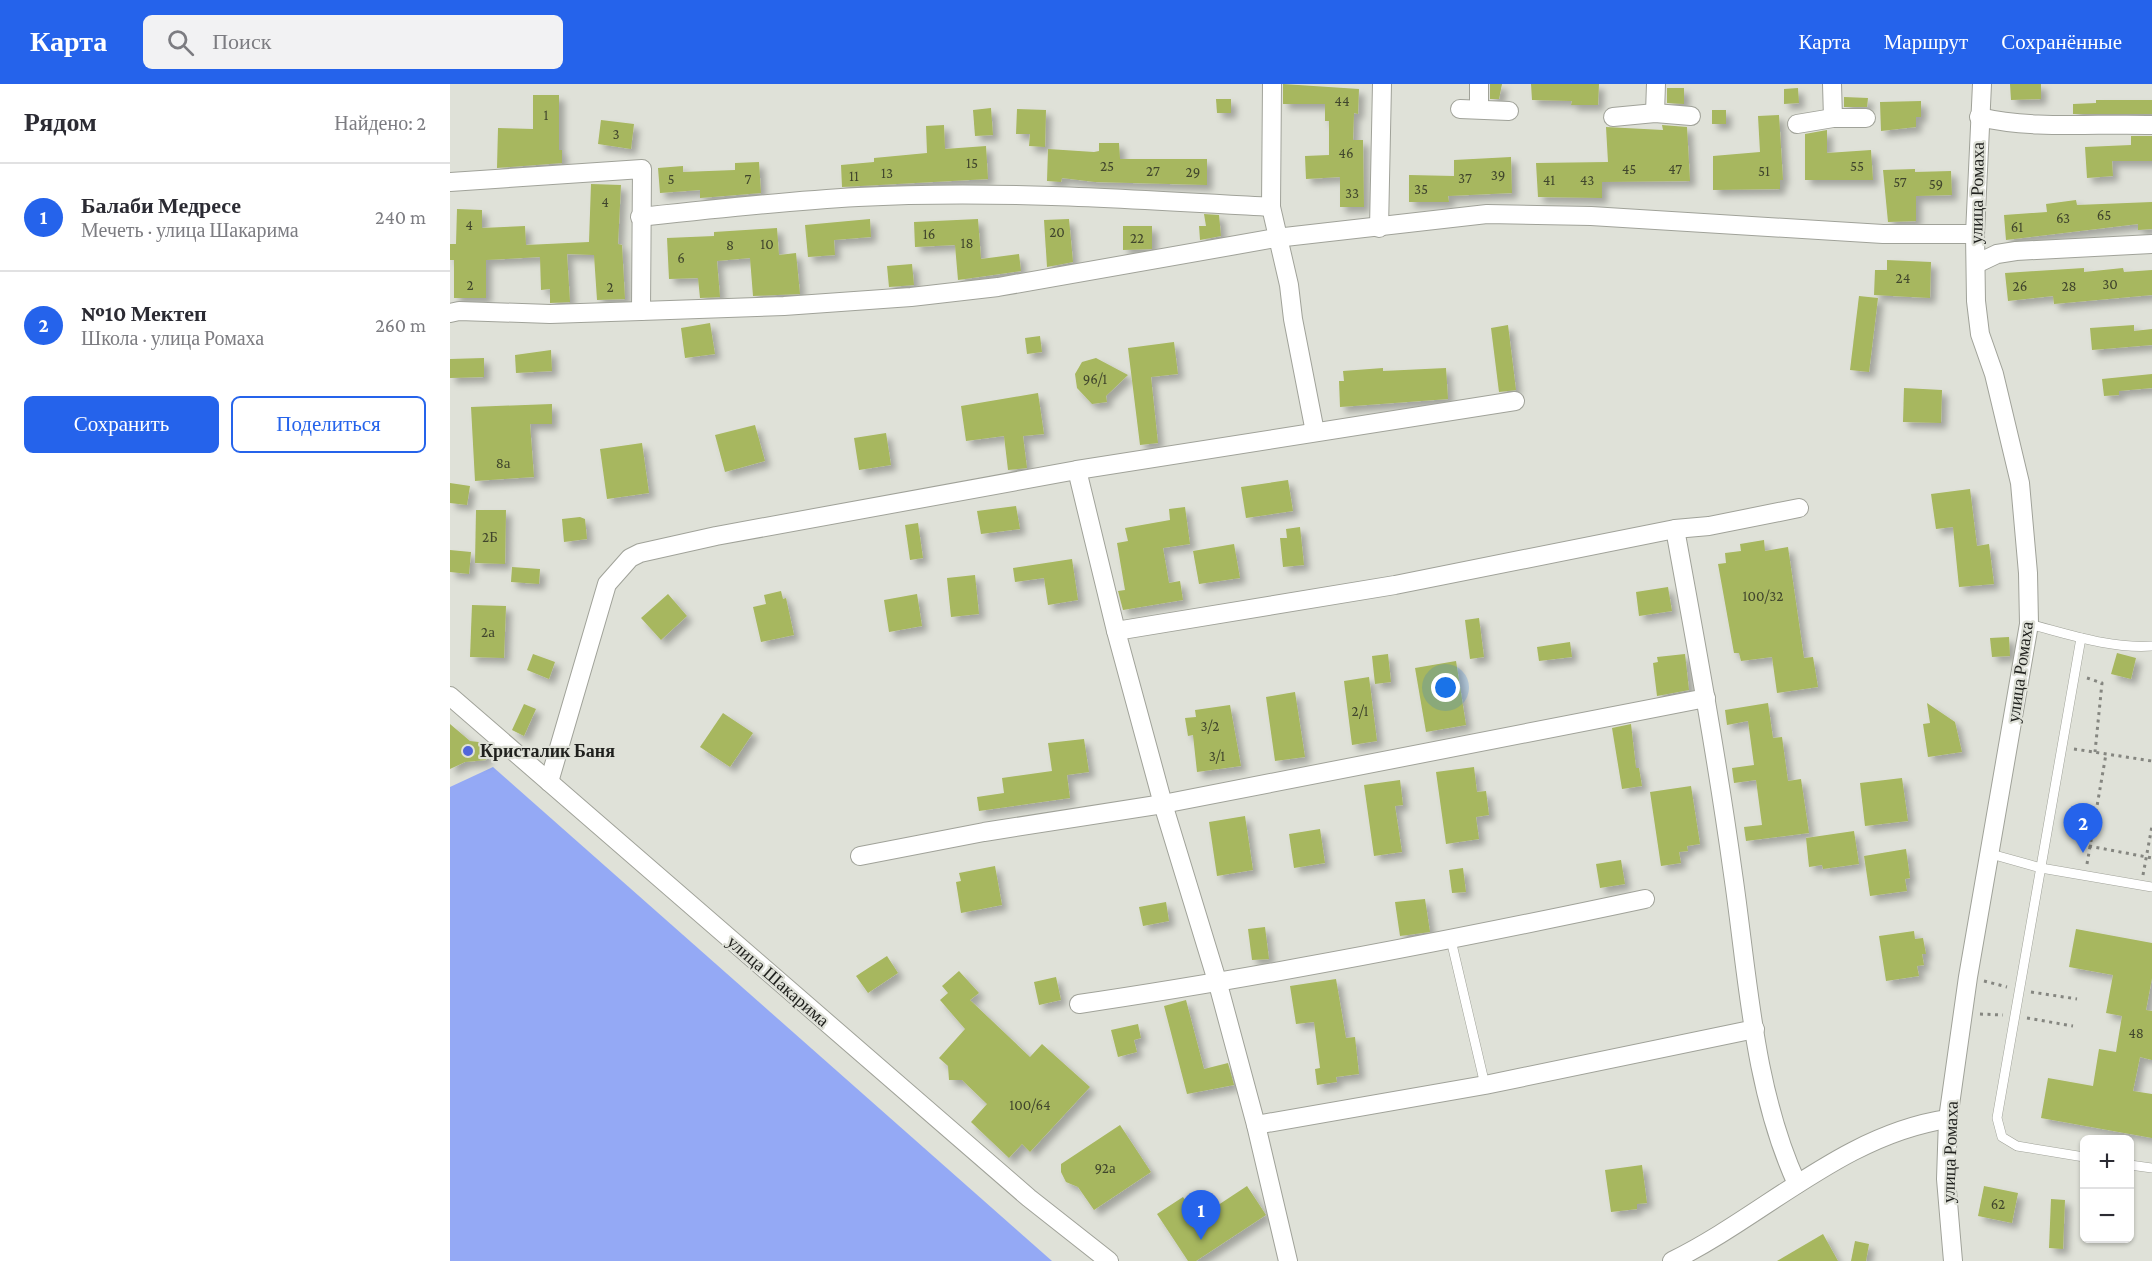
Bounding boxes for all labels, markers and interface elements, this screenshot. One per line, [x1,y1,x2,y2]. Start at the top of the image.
search box [143,15,563,69]
text: Карта [30,26,107,57]
icon: search [164,26,197,59]
text: Поиск [212,29,271,54]
text: Карта [1799,30,1851,54]
text: Маршрут [1884,30,1968,54]
text: Сохранённые [2001,30,2122,54]
house number: 44 [1334,93,1350,109]
house number: 1 [544,107,549,123]
text: Рядом [24,108,97,137]
text: Найдено: 2 [334,112,426,134]
house number: 3 [612,126,620,142]
street label: улица Ромаха [1966,142,1988,244]
house number: 46 [1338,145,1354,161]
house number: 15 [966,155,978,171]
house number: 25 [1100,158,1114,174]
house number: 55 [1850,158,1864,174]
house number: 45 [1622,161,1636,177]
house number: 47 [1668,161,1682,177]
house number: 27 [1146,163,1160,179]
house number: 51 [1758,163,1770,179]
house number: 29 [1186,164,1200,180]
house number: 13 [881,165,893,181]
house number: 39 [1491,167,1505,183]
house number: 11 [849,168,859,184]
house number: 37 [1458,170,1472,186]
house number: 5 [667,171,675,187]
house number: 7 [745,171,752,187]
house number: 41 [1543,172,1555,188]
house number: 43 [1580,172,1594,188]
house number: 57 [1893,174,1907,190]
house number: 59 [1929,176,1943,192]
house number: 35 [1414,181,1428,197]
house number: 33 [1345,185,1359,201]
text: Балаби Медресе [81,193,241,218]
house number: 4 [601,194,609,210]
text: 1 [40,206,47,228]
text: 240 m [375,206,426,228]
house number: 65 [2097,207,2111,223]
house number: 63 [2056,210,2070,226]
house number: 4 [465,217,473,233]
text: Мечеть · улица Шакарима [81,219,299,241]
house number: 61 [2011,219,2023,235]
house number: 20 [1049,224,1065,240]
house number: 16 [923,226,935,242]
house number: 22 [1130,230,1144,246]
house number: 18 [960,235,974,251]
house number: 10 [760,236,774,252]
house number: 8 [726,237,734,253]
house number: 6 [677,250,685,266]
house number: 24 [1896,270,1910,286]
house number: 30 [2102,276,2118,292]
house number: 2 [466,277,474,293]
house number: 26 [2013,278,2027,294]
house number: 28 [2061,278,2077,294]
house number: 2 [606,279,614,295]
text: №10 Мектеп [81,301,207,326]
text: 2 [38,314,49,336]
text: 260 m [375,314,426,336]
text: Школа · улица Ромаха [81,327,264,349]
house number: 96/1 [1083,371,1107,387]
button: Сохранить [24,396,219,453]
button: Поделиться [231,396,426,453]
house number: 8а [496,455,511,471]
house number: 2Б [482,529,498,545]
house number: 100/32 [1743,588,1783,604]
street label: улица Ромаха [2003,620,2037,724]
house number: 2а [481,624,495,640]
your location [1431,673,1460,702]
house number: 2/1 [1352,703,1368,719]
house number: 3/2 [1201,718,1219,734]
place label: Кристалик Баня [480,741,615,761]
marker: Кристалик Баня [461,744,475,758]
house number: 3/1 [1209,748,1225,764]
pin: 2 [2064,804,2102,853]
street label: улица Шакарима [723,931,833,1031]
house number: 48 [2128,1025,2144,1041]
house number: 100/64 [1009,1097,1051,1113]
street label: улица Ромаха [1938,1101,1962,1203]
map controls [2080,1135,2134,1243]
button: + [2080,1135,2134,1189]
house number: 92а [1094,1160,1116,1176]
button: − [2080,1189,2134,1243]
pin: 1 [1182,1190,1221,1240]
house number: 62 [1991,1196,2005,1212]

